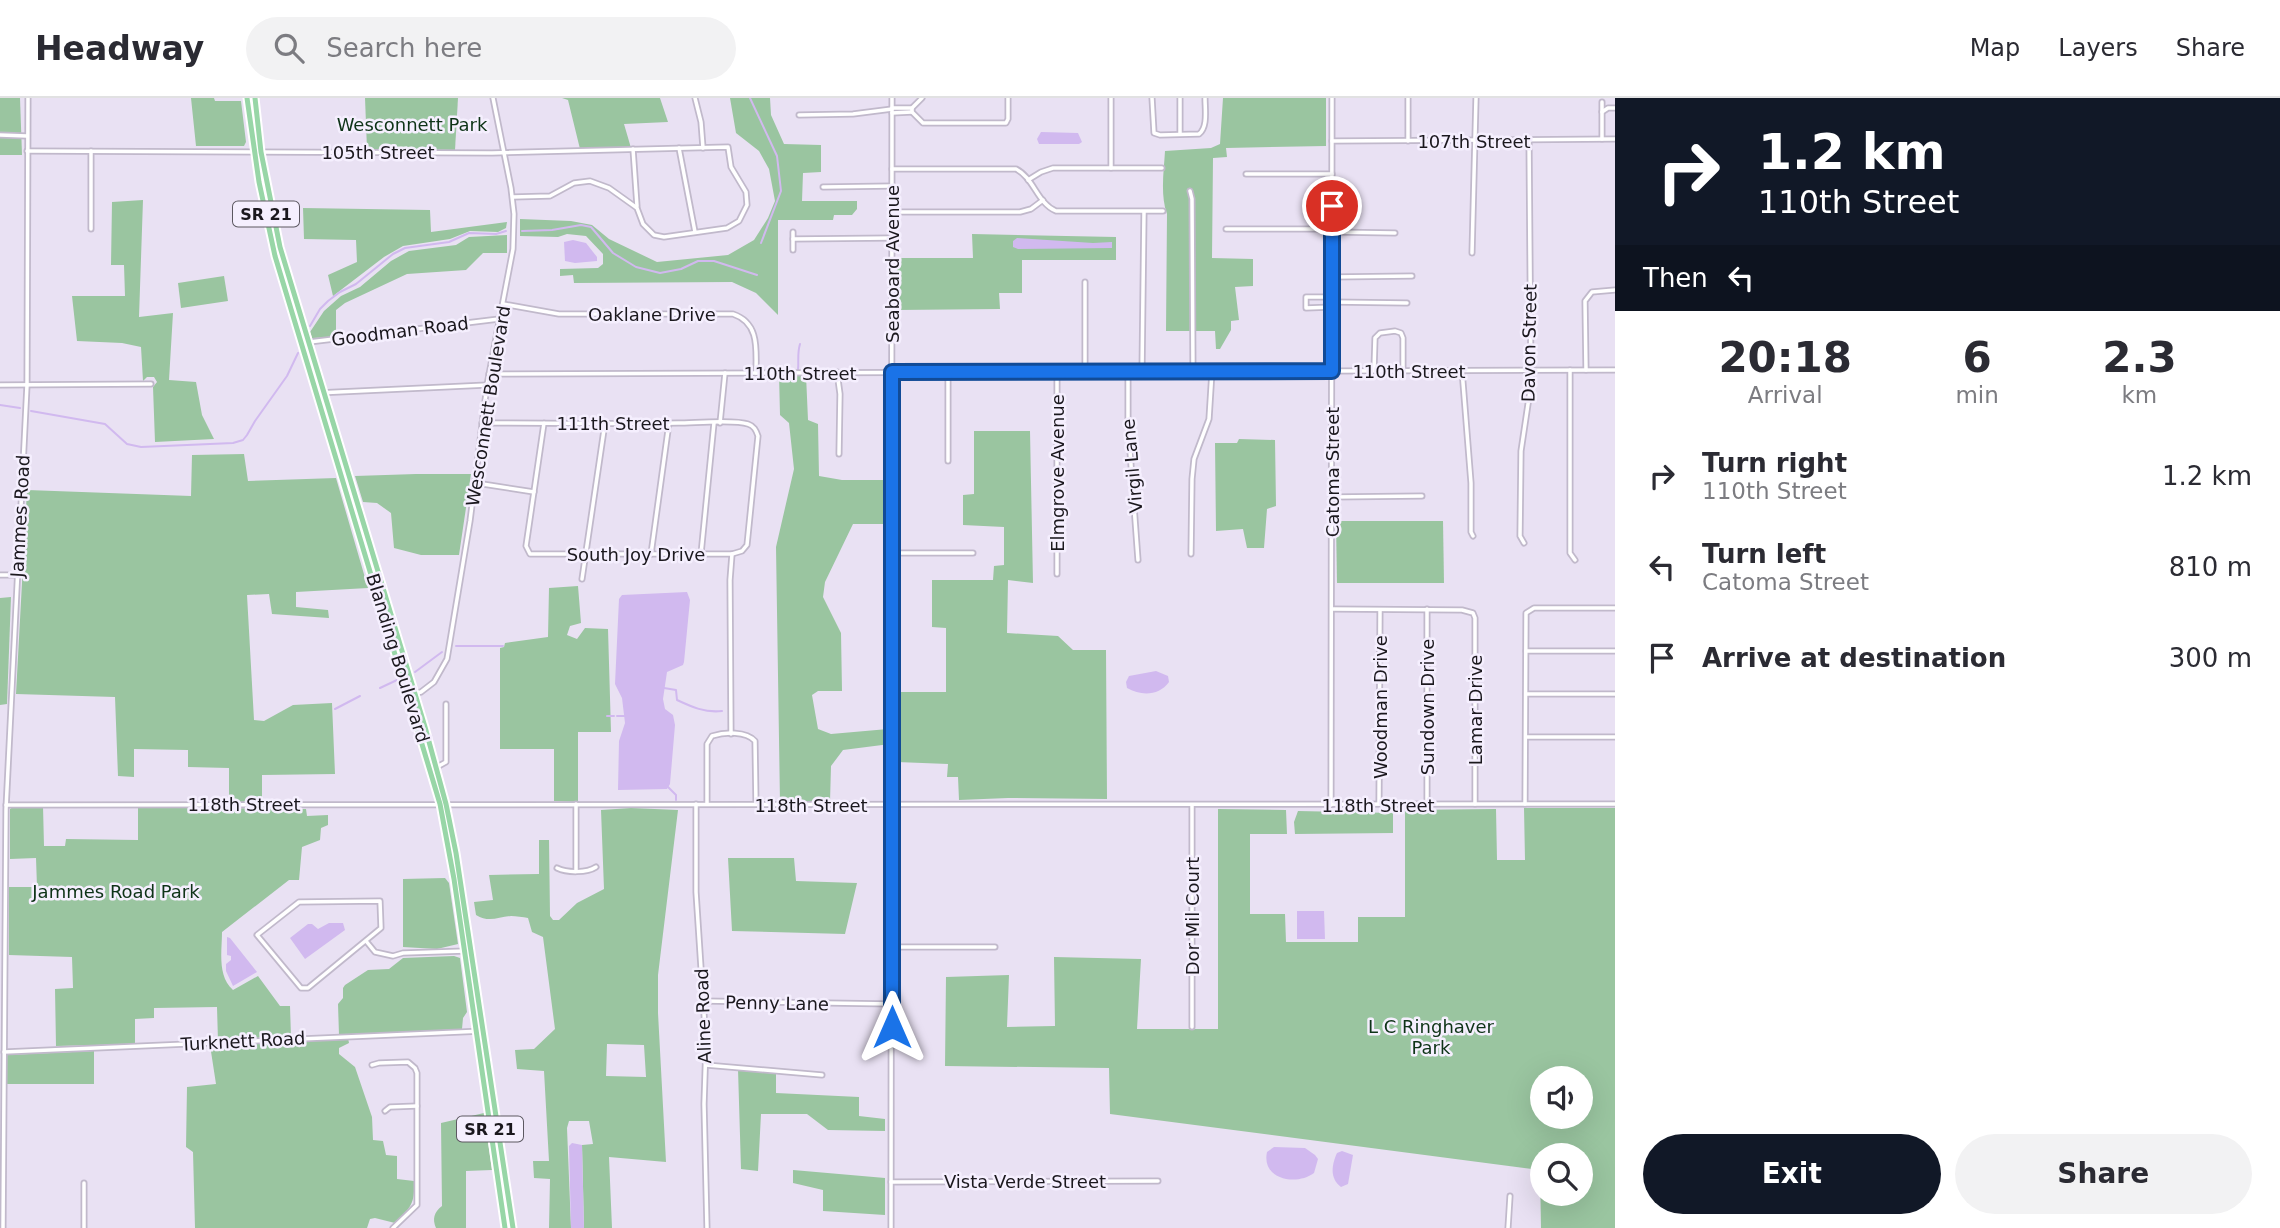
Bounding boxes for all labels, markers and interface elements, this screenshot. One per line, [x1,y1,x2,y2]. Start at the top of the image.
search box [246,17,736,80]
text: Headway [35,29,204,68]
icon: search [270,29,308,67]
text: Search here [326,33,482,63]
text: Map [1970,34,2020,62]
text: Layers [2058,34,2138,62]
text: Share [2176,34,2245,62]
park label: Wesconnett Park [337,114,488,135]
text: 1.2 km [1758,124,1946,181]
icon: right [1643,126,1734,217]
street label: 107th Street [1417,131,1531,152]
street label: 105th Street [321,142,435,163]
pin [1302,176,1362,236]
text: 110th Street [1758,183,1959,221]
street label: Seaboard Avenue [882,185,903,343]
icon: arrive [1313,187,1351,225]
road number: SR 21 [233,202,299,226]
icon: left [1722,259,1760,297]
text: Then [1643,263,1708,293]
street label: Davon Street [1517,284,1541,402]
street label: Wesconnett Boulevard [462,304,514,508]
street label: Oaklane Drive [588,304,716,325]
street label: Goodman Road [330,312,470,350]
text: 20:18 [1718,333,1852,382]
text: 6 [1963,333,1992,382]
text: 2.3 [2102,333,2177,382]
street label: 110th Street [1352,361,1466,382]
street label: 110th Street [743,363,857,384]
text: Arrival [1748,382,1823,408]
text: min [1955,382,1999,408]
text: km [2122,382,2157,408]
street label: Elmgrove Avenue [1047,394,1068,552]
street label: Catoma Street [1322,407,1343,537]
street label: 111th Street [556,413,670,434]
street label: Virgil Lane [1117,418,1147,514]
text: Turn right [1702,448,1847,478]
street label: Jammes Road [6,454,34,579]
icon: right [1643,457,1681,495]
text: 1.2 km [2162,461,2252,491]
text: 110th Street [1702,478,1847,504]
text: Turn left [1702,539,1826,569]
street label: South Joy Drive [567,544,705,565]
icon: left [1643,548,1681,586]
text: 810 m [2169,552,2252,582]
text: Catoma Street [1702,569,1869,595]
street label: Blanding Boulevard [362,571,434,745]
street label: Woodman Drive [1370,635,1391,779]
street label: Sundown Drive [1417,639,1438,775]
icon: arrive [1643,639,1681,677]
text: Arrive at destination [1702,643,2006,673]
text: 300 m [2169,643,2252,673]
street label: Lamar Drive [1465,655,1486,765]
street label: 118th Street [187,794,301,815]
street label: 118th Street [754,795,868,816]
street label: 118th Street [1321,795,1435,816]
street label: Dor Mil Court [1182,857,1203,975]
park label: Jammes Road Park [31,881,200,902]
street label: Aline Road [691,968,715,1064]
position arrow [855,990,929,1064]
street label: Penny Lane [725,992,829,1014]
park label: L C Ringhaver Park [1368,1016,1495,1058]
street label: Turknett Road [179,1027,306,1055]
map controls [1530,1066,1593,1206]
button: sound [1530,1066,1593,1129]
road number: SR 21 [457,1116,523,1142]
button: Exit [1643,1134,1941,1214]
button: Share [1955,1134,2252,1214]
button: search [1530,1143,1593,1206]
street label: Vista Verde Street [944,1171,1106,1192]

